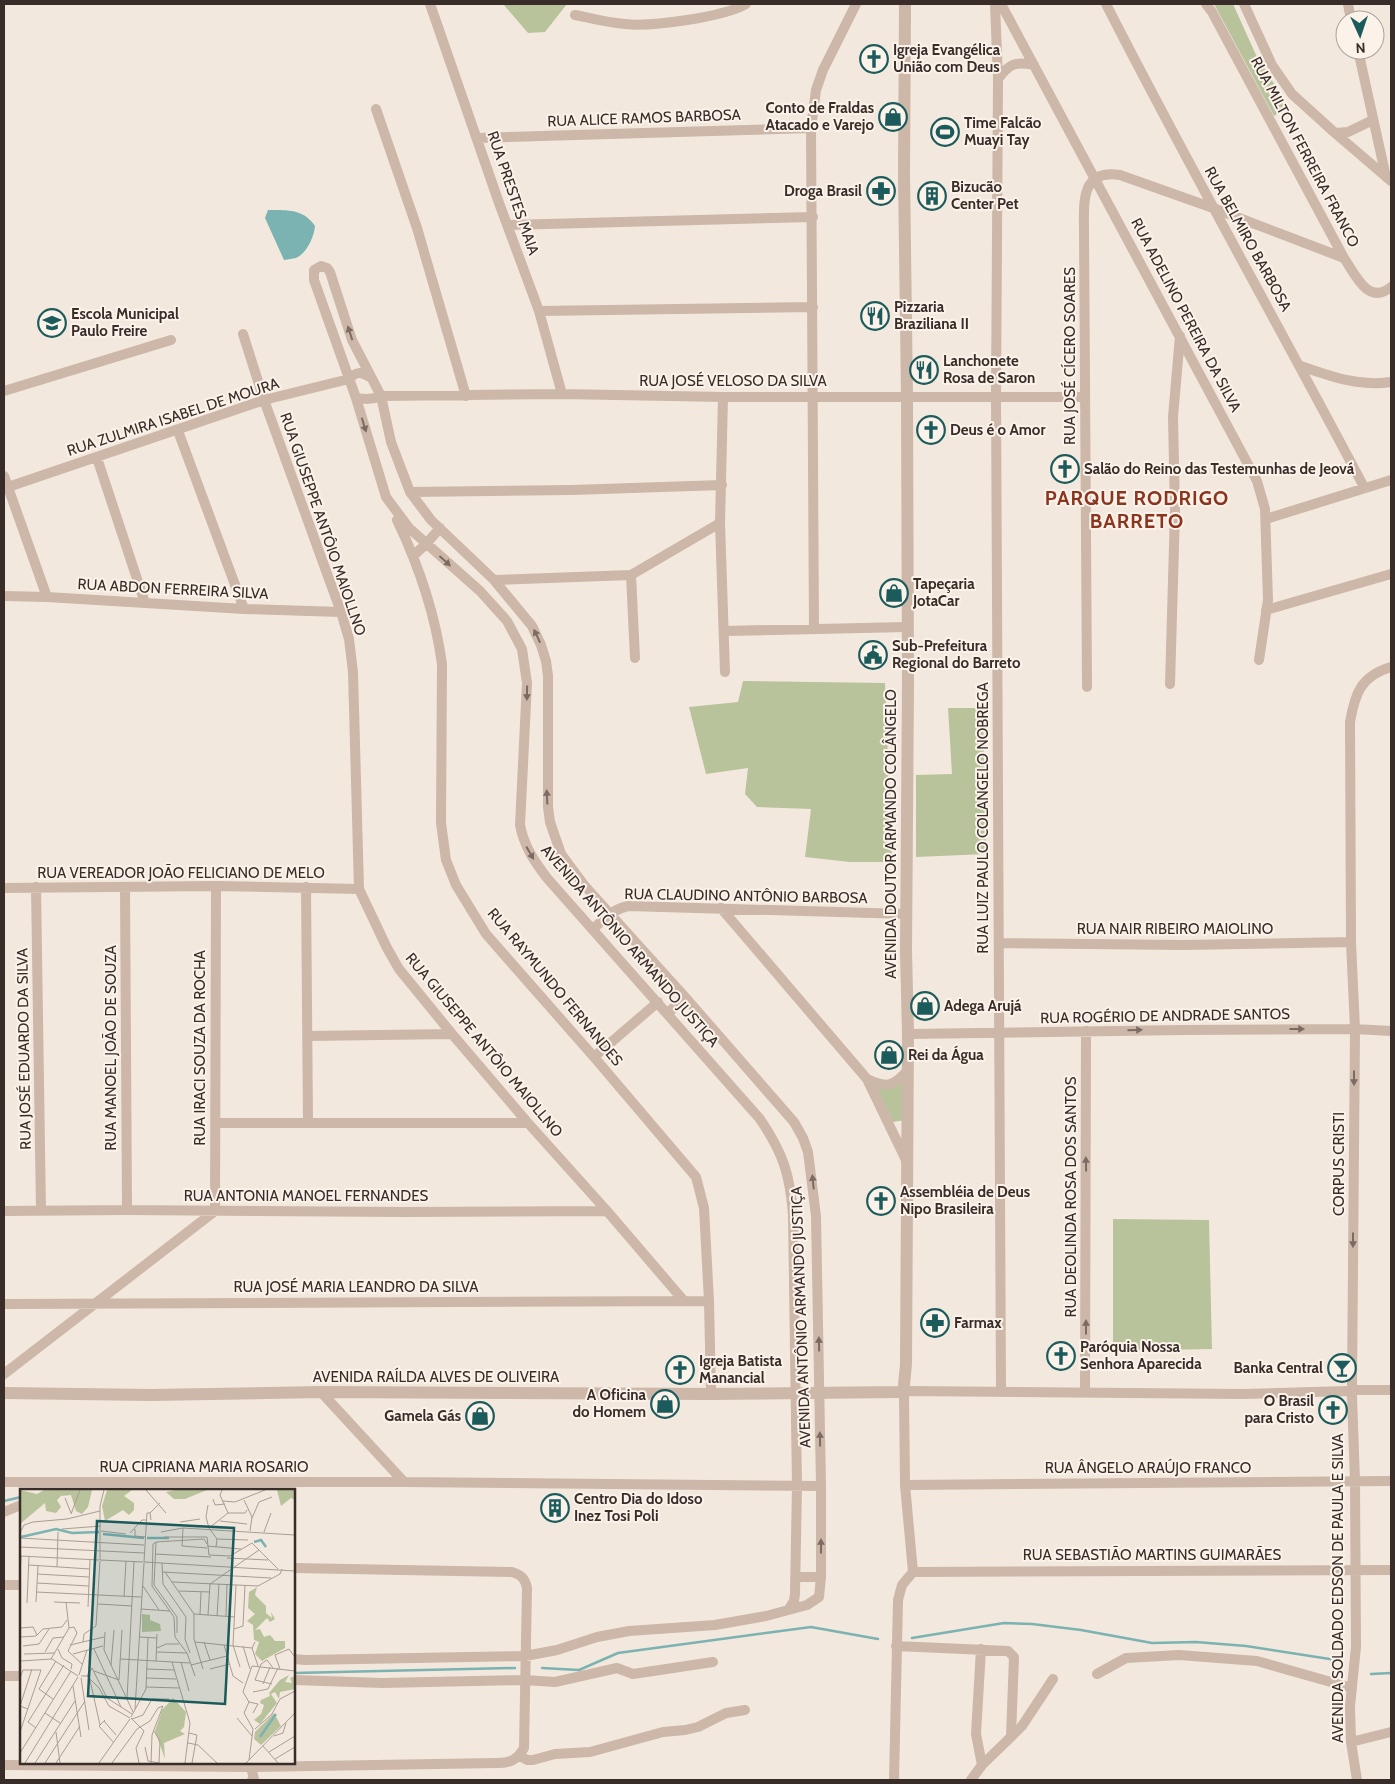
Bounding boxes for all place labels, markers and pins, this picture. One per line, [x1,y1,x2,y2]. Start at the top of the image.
place label: Igreja Evangélica União com Deus [893,41,1001,76]
church icon: Igreja Evangélica União com Deus [859,44,889,74]
place label: Conto de Fraldas Atacado e Varejo [766,99,874,134]
shop icon: Conto de Fraldas Atacado e Varejo [878,102,908,132]
place label: Time Falcão Muayi Tay [964,114,1042,149]
sports icon: Time Falcão Muayi Tay [930,117,960,147]
pharmacy icon: Droga Brasil [866,176,896,206]
place label: Bizucão Center Pet [951,178,1019,213]
building icon: Bizucão Center Pet [917,181,947,211]
place label: Droga Brasil [784,182,862,200]
place label: Pizzaria Braziliana II [894,298,969,333]
restaurant icon: Pizzaria Braziliana II [860,301,890,331]
place label: Escola Municipal Paulo Freire [71,305,179,340]
school or university icon: Escola Municipal Paulo Freire [37,308,67,338]
place label: Lanchonete Rosa de Saron [943,352,1035,387]
restaurant icon: Lanchonete Rosa de Saron [909,355,939,385]
church icon: Deus é o Amor [916,415,946,445]
place label: Deus é o Amor [950,421,1045,439]
church icon: Salão do Reino das Testemunhas de Jeová [1050,454,1080,484]
place label: Salão do Reino das Testemunhas de Jeová [1084,460,1355,478]
place label: Tapeçaria JotaCar [912,575,975,610]
shop icon: Tapeçaria JotaCar [879,578,909,608]
place label: Sub-Prefeitura Regional do Barreto [892,637,1021,672]
public building icon: Sub-Prefeitura Regional do Barreto [858,640,888,670]
shop icon: Adega Arujá [910,991,940,1021]
place label: Adega Arujá [944,997,1022,1015]
shop icon: Rei da Água [874,1040,904,1070]
place label: Rei da Água [908,1045,984,1064]
place label: Assembléia de Deus Nipo Brasileira [900,1183,1030,1218]
church icon: Assembléia de Deus Nipo Brasileira [866,1186,896,1216]
pharmacy icon: Farmax [920,1308,950,1338]
place label: Farmax [954,1314,1002,1332]
place label: Paróquia Nossa Senhora Aparecida [1080,1338,1202,1373]
church icon: Paróquia Nossa Senhora Aparecida [1046,1341,1076,1371]
place label: Igreja Batista Manancial [699,1352,783,1387]
bar icon: Banka Central [1327,1353,1357,1383]
church icon: Igreja Batista Manancial [665,1355,695,1385]
place label: Banka Central [1233,1359,1323,1377]
place label: A Oficina do Homem [572,1386,647,1421]
shop icon: A Oficina do Homem [650,1389,680,1419]
place label: O Brasil para Cristo [1245,1392,1314,1427]
church icon: O Brasil para Cristo [1318,1395,1348,1425]
shop icon: Gamela Gás [465,1401,495,1431]
place label: Gamela Gás [384,1407,461,1425]
place label: Centro Dia do Idoso Inez Tosi Poli [574,1490,703,1525]
building icon: Centro Dia do Idoso Inez Tosi Poli [540,1493,570,1523]

